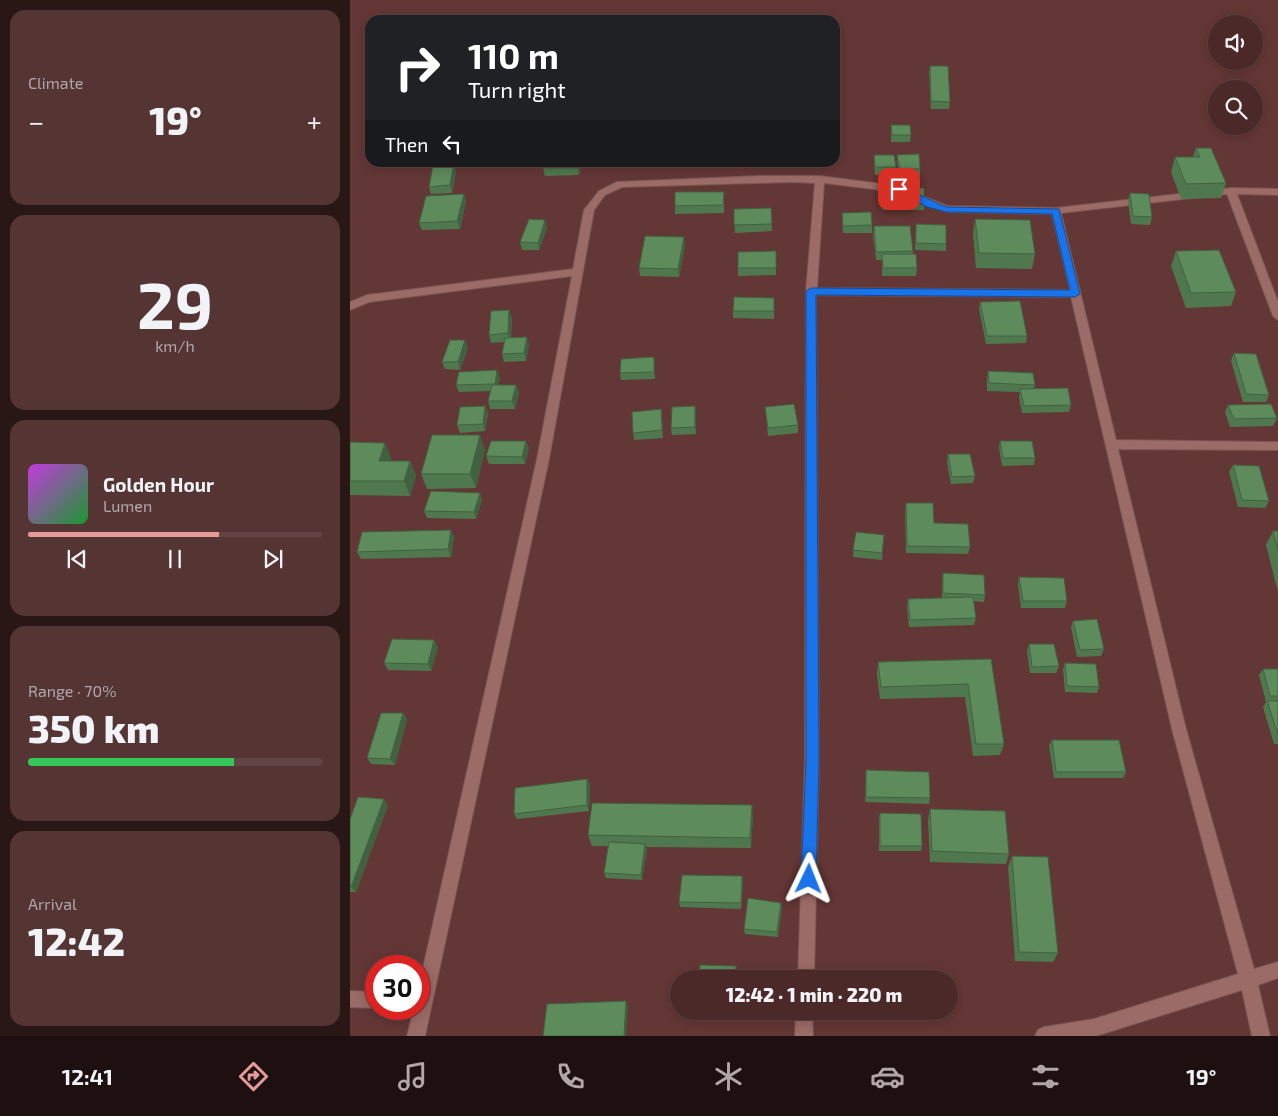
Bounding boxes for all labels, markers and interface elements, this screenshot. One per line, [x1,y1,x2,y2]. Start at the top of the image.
map controls [1208,15,1263,135]
button: sound [1208,15,1263,70]
text: 110 m [468,34,559,76]
icon: right [385,35,450,100]
text: Climate [28,73,83,92]
text: Turn right [468,76,566,102]
button: search [1208,80,1263,135]
text: 19° [149,97,202,143]
text: − [28,104,44,138]
text: + [307,104,322,138]
icon: left [438,130,466,158]
text: Then [385,133,428,156]
pin [878,168,920,210]
icon: arrive [885,175,913,203]
text: 29 [137,264,213,342]
text: km/h [155,336,195,355]
text: Golden Hour [103,473,214,496]
text: Lumen [103,496,152,515]
icon: previous [63,545,91,573]
icon: pause [161,545,189,573]
icon: next [259,545,287,573]
text: Range · 70% [28,681,116,700]
text: 350 km [28,705,160,751]
position arrow [782,852,834,904]
text: Arrival [28,894,77,913]
text: 12:42 [28,918,125,964]
speed limit sign: 30 [365,955,430,1020]
text: 12:42 · 1 min · 220 m [726,983,902,1006]
icon: directions [236,1059,271,1094]
icon: music [395,1059,430,1094]
icon: phone [553,1059,588,1094]
icon: climate [711,1059,746,1094]
icon: car [870,1059,905,1094]
icon: filters [1028,1059,1063,1094]
text: 12:41 [62,1063,113,1089]
text: 19° [1186,1063,1216,1089]

